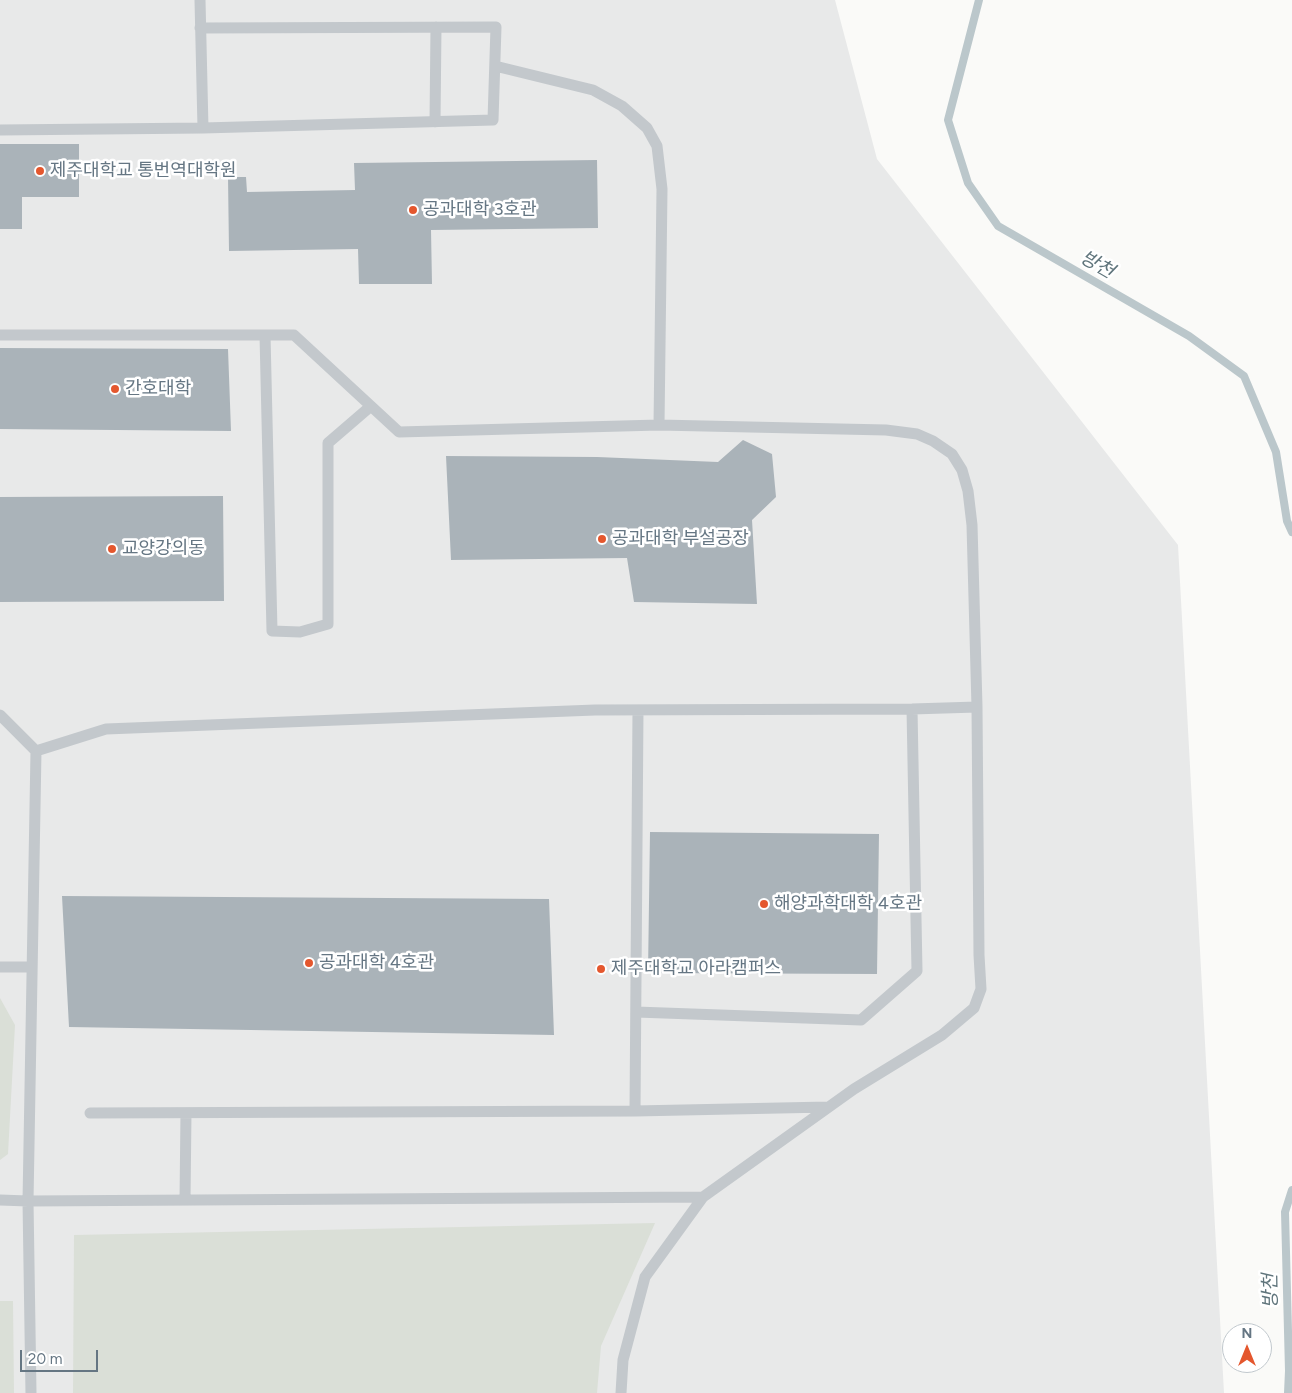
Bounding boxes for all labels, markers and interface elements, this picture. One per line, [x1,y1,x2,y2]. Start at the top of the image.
place label: 제주대학교 통번역대학원 [50,160,237,182]
marker: 제주대학교 통번역대학원 [34,165,46,177]
place label: 공과대학 3호관 [423,199,537,221]
marker: 공과대학 3호관 [407,204,419,216]
water label: 방천 [1076,246,1118,284]
place label: 간호대학 [125,378,191,400]
marker: 간호대학 [109,383,121,395]
place label: 공과대학 부설공장 [612,528,749,550]
marker: 공과대학 부설공장 [596,533,608,545]
place label: 교양강의동 [122,538,205,560]
marker: 교양강의동 [106,543,118,555]
place label: 해양과학대학 4호관 [774,893,922,915]
marker: 해양과학대학 4호관 [758,898,770,910]
place label: 공과대학 4호관 [319,952,434,974]
marker: 공과대학 4호관 [303,957,315,969]
place label: 제주대학교 아라캠퍼스 [611,958,781,980]
marker: 제주대학교 아라캠퍼스 [595,963,607,975]
water label: 방천 [1259,1273,1283,1309]
north arrow [1222,1323,1272,1373]
text: N [1242,1325,1252,1342]
scale bar [22,1340,100,1372]
text: 20 m [28,1350,62,1368]

